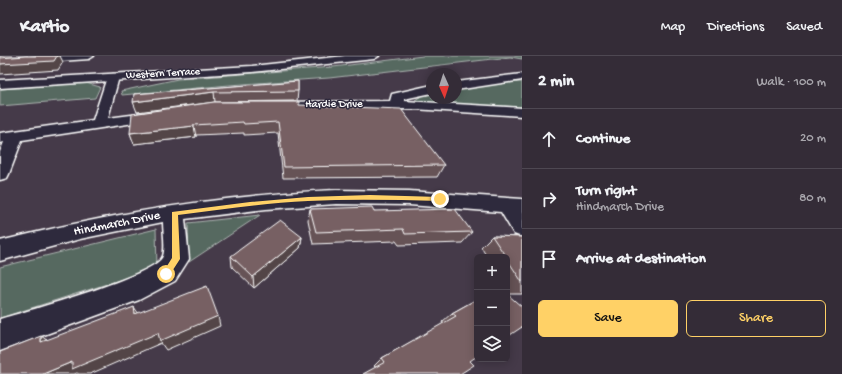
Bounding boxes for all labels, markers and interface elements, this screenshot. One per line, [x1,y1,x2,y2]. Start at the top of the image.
text: Kartio [20,16,69,39]
text: Map [661,19,685,36]
text: Directions [707,19,764,36]
text: Saved [786,19,822,36]
street label: Western Terrace [126,66,201,82]
north arrow [426,68,462,104]
text: 2 min [538,72,574,92]
text: Walk · 100 m [757,75,826,90]
street label: Hardie Drive [305,99,363,111]
icon: ahead [538,128,560,150]
text: Continue [576,130,630,148]
text: 20 m [800,131,826,146]
text: Turn right [576,182,636,200]
icon: right [538,188,560,210]
route end [431,190,449,208]
text: 80 m [799,191,826,206]
text: Hindmarch Drive [576,200,664,215]
street label: Hindmarch Drive [72,208,162,240]
icon: arrive [538,248,560,270]
text: Arrive at destination [576,250,706,268]
map controls [474,254,510,362]
button: + [474,254,510,290]
route start [157,265,175,283]
button: − [474,290,510,326]
button: Save [538,300,678,337]
button: Share [686,300,826,337]
button: layers [474,326,510,362]

